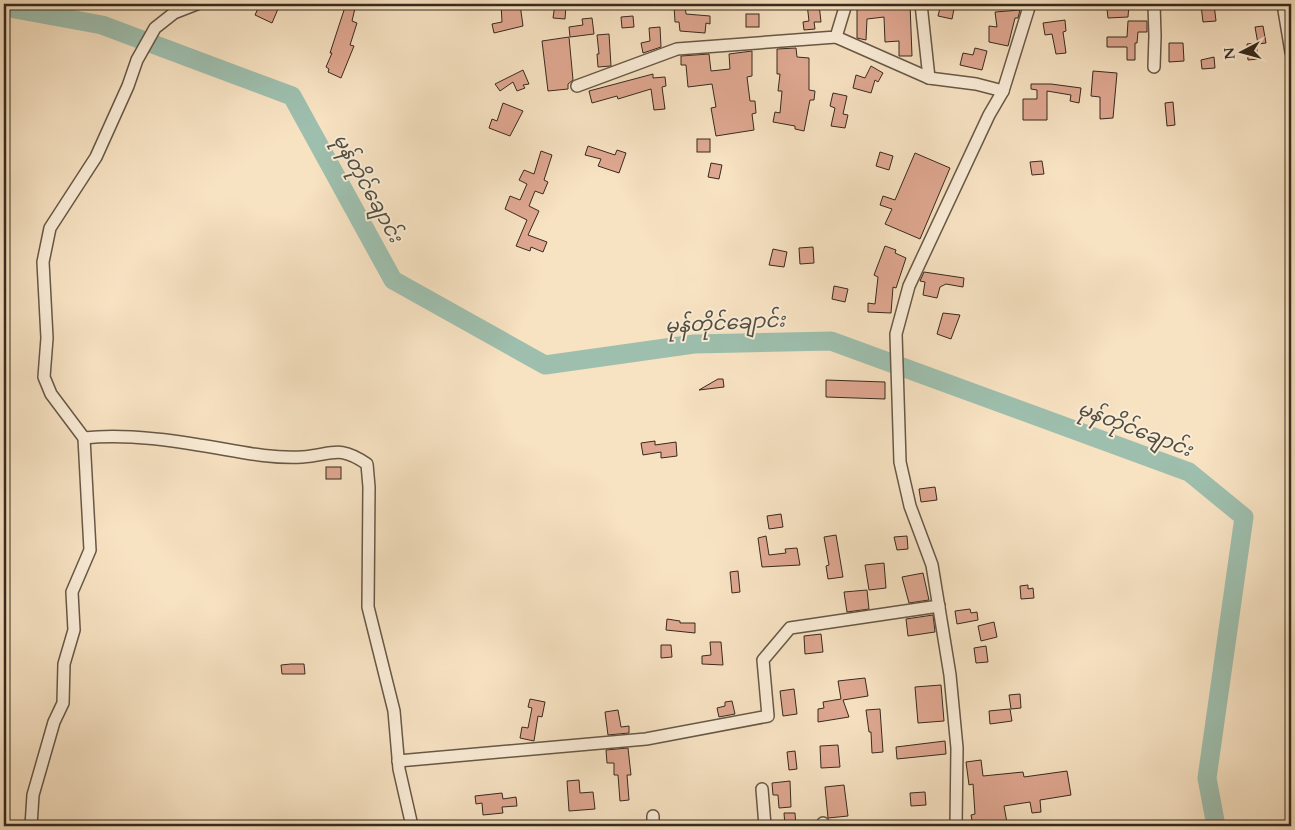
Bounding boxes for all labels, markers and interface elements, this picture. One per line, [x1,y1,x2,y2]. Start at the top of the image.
north arrow [1218,28,1268,78]
text: N [1219,46,1240,60]
water label: မုန်တိုင်ချောင်း [324,128,410,250]
water label: မုန်တိုင်ချောင်း [664,305,787,343]
water label: မုန်တိုင်ချောင်း [1073,394,1197,466]

